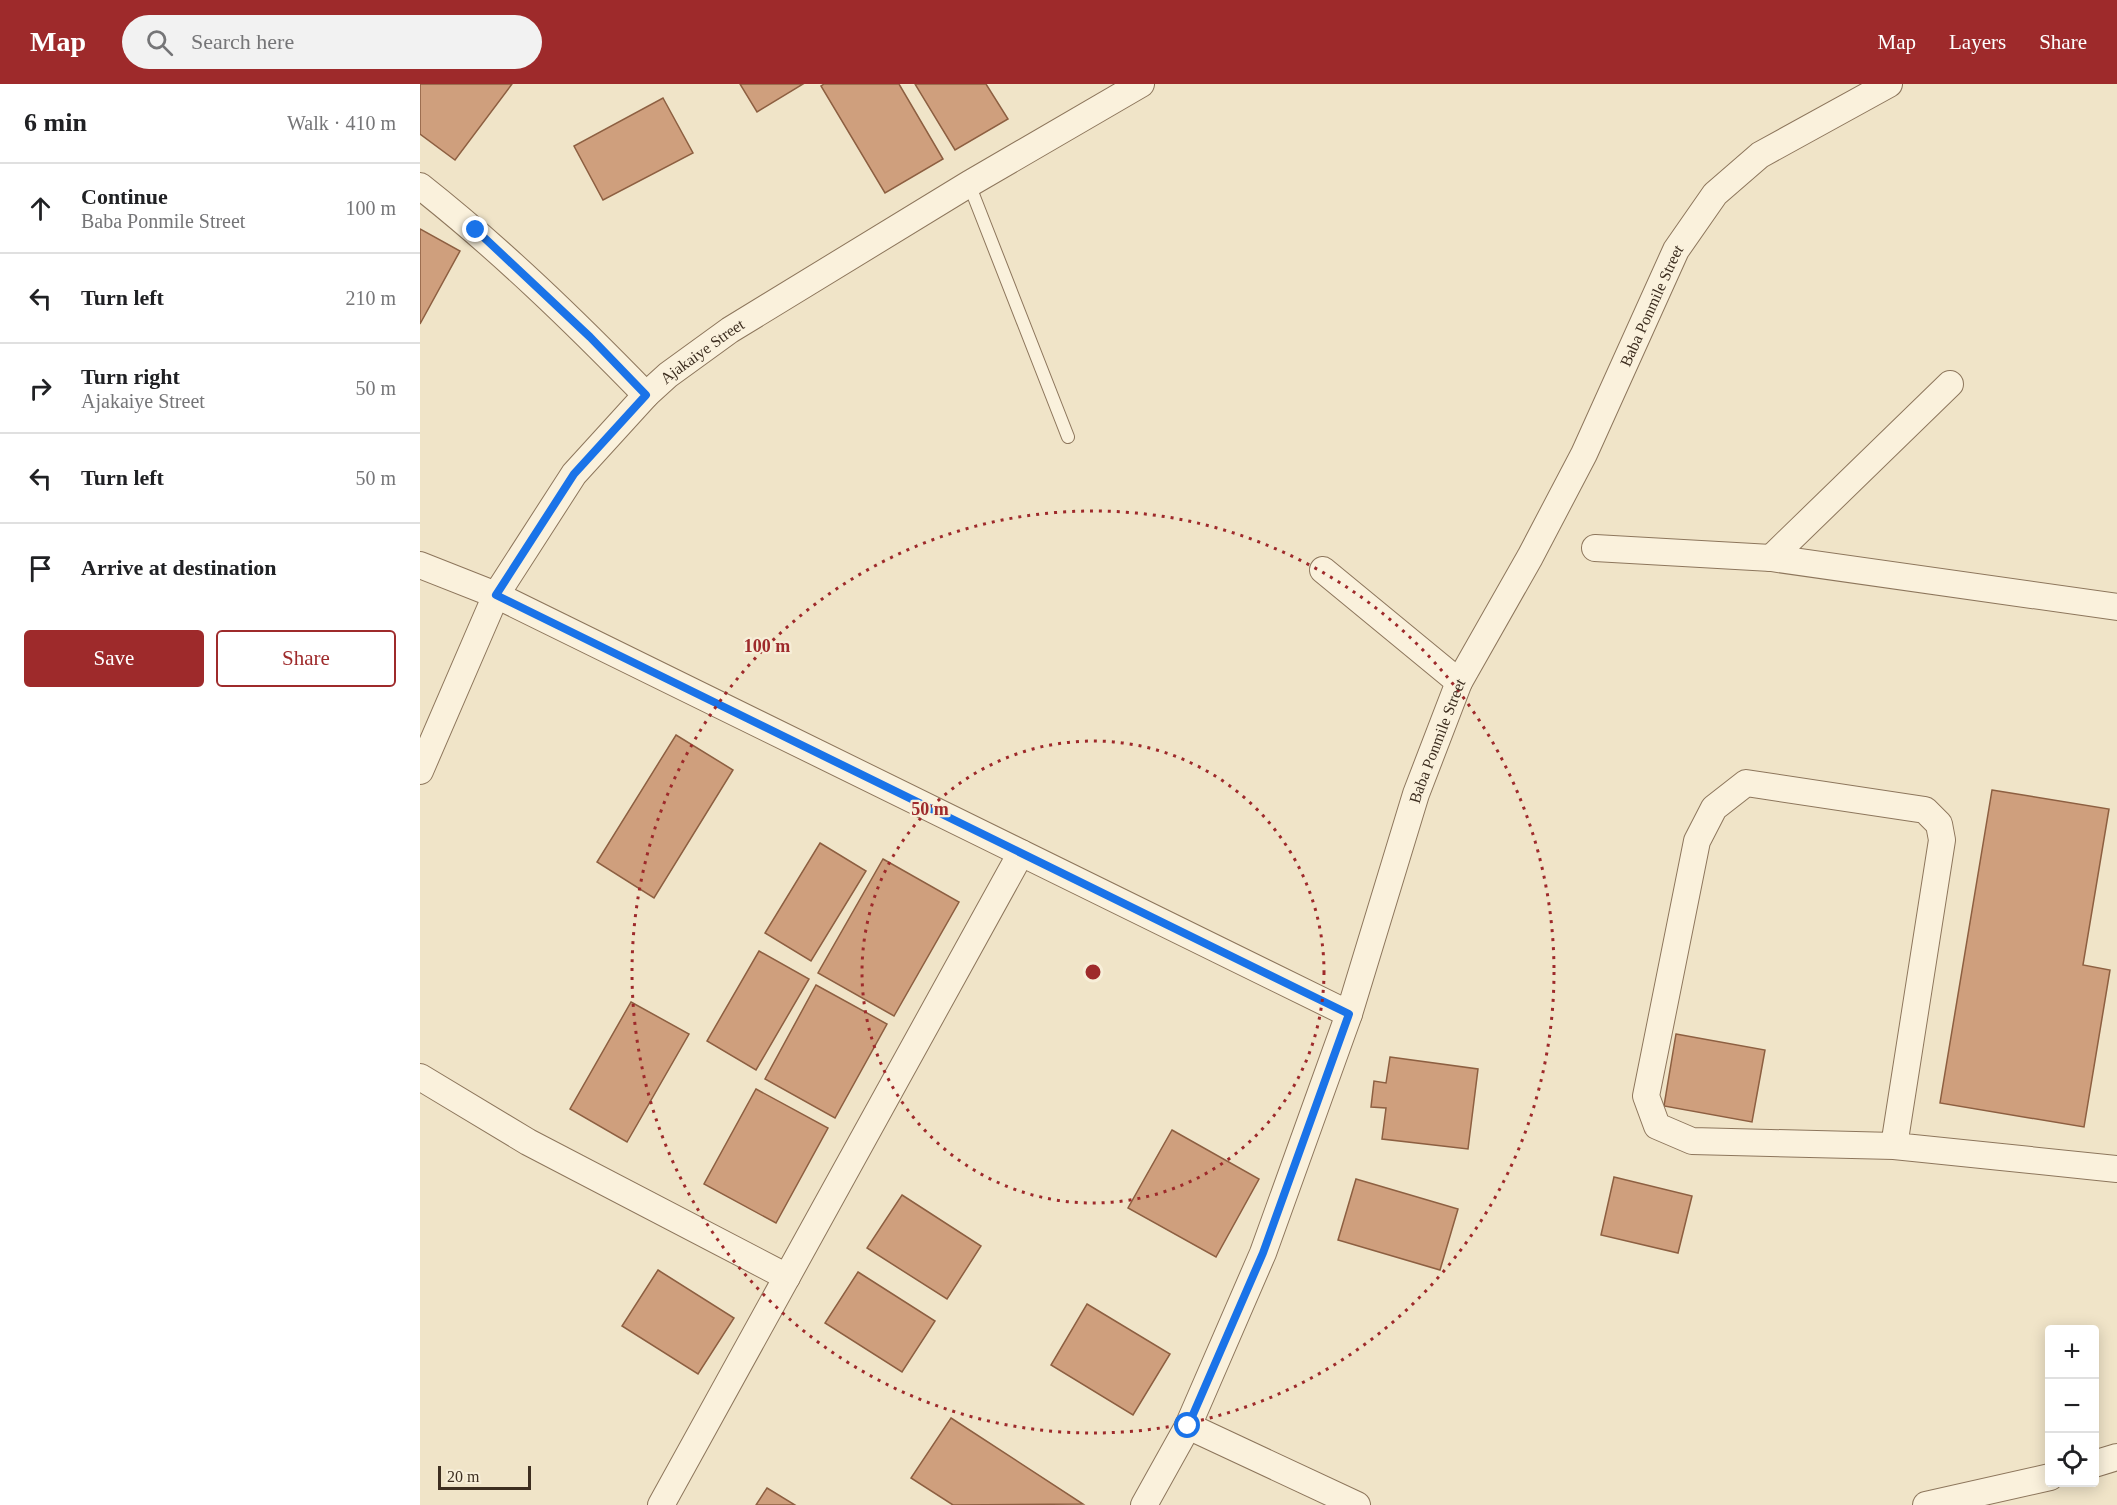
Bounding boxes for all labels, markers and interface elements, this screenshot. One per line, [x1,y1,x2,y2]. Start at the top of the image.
search box [122,15,542,69]
text: Map [30,26,86,57]
icon: search [143,26,176,59]
text: Search here [191,29,294,54]
text: Map [1878,30,1916,54]
text: Layers [1949,30,2006,54]
text: Share [2039,30,2087,54]
text: 6 min [24,108,87,137]
text: Walk · 410 m [287,112,396,134]
text: Continue [81,184,168,209]
icon: ahead [24,192,57,225]
text: 100 m [345,197,396,219]
text: Baba Ponmile Street [81,210,245,232]
route end [462,216,488,242]
street label: Baba Ponmile Street [1616,241,1686,369]
icon: left [24,282,57,315]
text: Turn left [81,285,164,310]
text: 210 m [345,287,396,309]
street label: Ajakaiye Street [656,315,747,387]
text: Turn right [81,364,180,389]
icon: right [24,372,57,405]
text: 50 m [355,377,396,399]
text: Ajakaiye Street [81,390,205,412]
icon: left [24,462,57,495]
text: Turn left [81,465,164,490]
text: 50 m [355,467,396,489]
icon: arrive [24,552,57,585]
text: Arrive at destination [81,555,277,580]
button: Save [24,630,204,687]
button: Share [216,630,396,687]
text: 100 m [744,636,790,656]
street label: Baba Ponmile Street [1405,675,1468,805]
text: 50 m [911,799,949,819]
centre of rings [1083,962,1103,982]
map controls [2045,1325,2099,1487]
button: + [2045,1325,2099,1379]
button: − [2045,1379,2099,1433]
route start [1174,1412,1200,1438]
button: locate [2045,1433,2099,1487]
scale bar [438,1463,531,1490]
text: 20 m [447,1468,479,1485]

